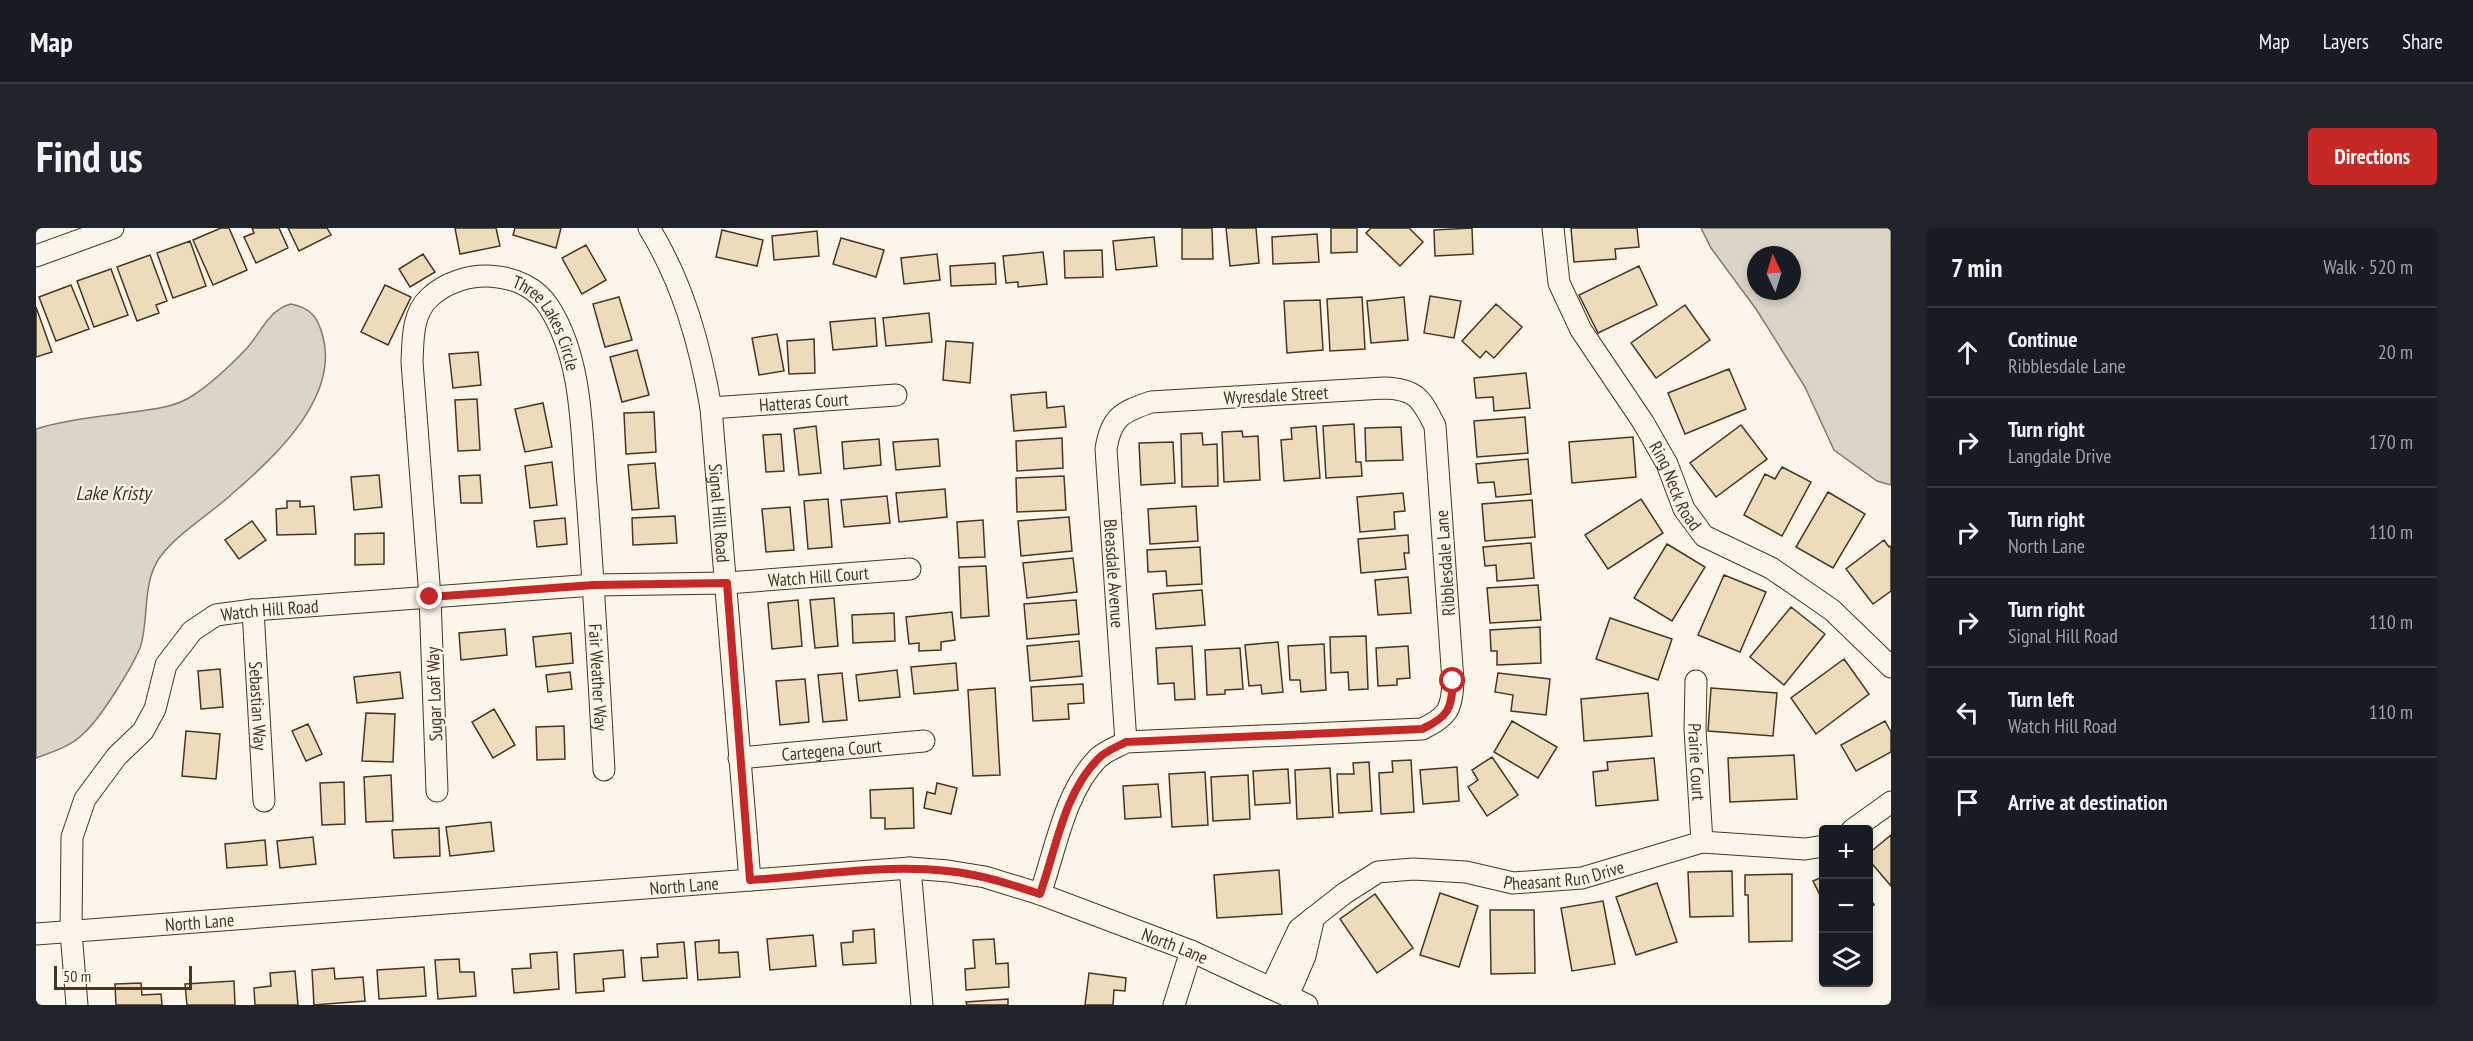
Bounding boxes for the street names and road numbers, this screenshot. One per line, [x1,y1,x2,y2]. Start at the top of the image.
street label: Three Lakes Circle [509,270,585,373]
street label: Wyresdale Street [1223,381,1329,409]
street label: Hatteras Court [758,387,849,416]
street label: Ring Neck Road [1645,437,1707,535]
street label: Signal Hill Road [704,463,735,563]
street label: Ribblesdale Lane [1430,509,1460,617]
street label: Bleasdale Avenue [1099,518,1130,629]
street label: Watch Hill Court [767,561,870,591]
street label: Watch Hill Road [219,594,319,626]
street label: Fair Weather Way [584,623,613,732]
street label: Sugar Loaf Way [421,646,447,742]
street label: Sebastian Way [244,661,273,751]
street label: Prairie Court [1683,723,1711,801]
street label: Cartegena Court [781,733,883,766]
street label: Pheasant Run Drive [1502,855,1627,895]
street label: North Lane [649,871,720,899]
street label: North Lane [164,908,235,936]
street label: North Lane [1139,922,1212,969]

